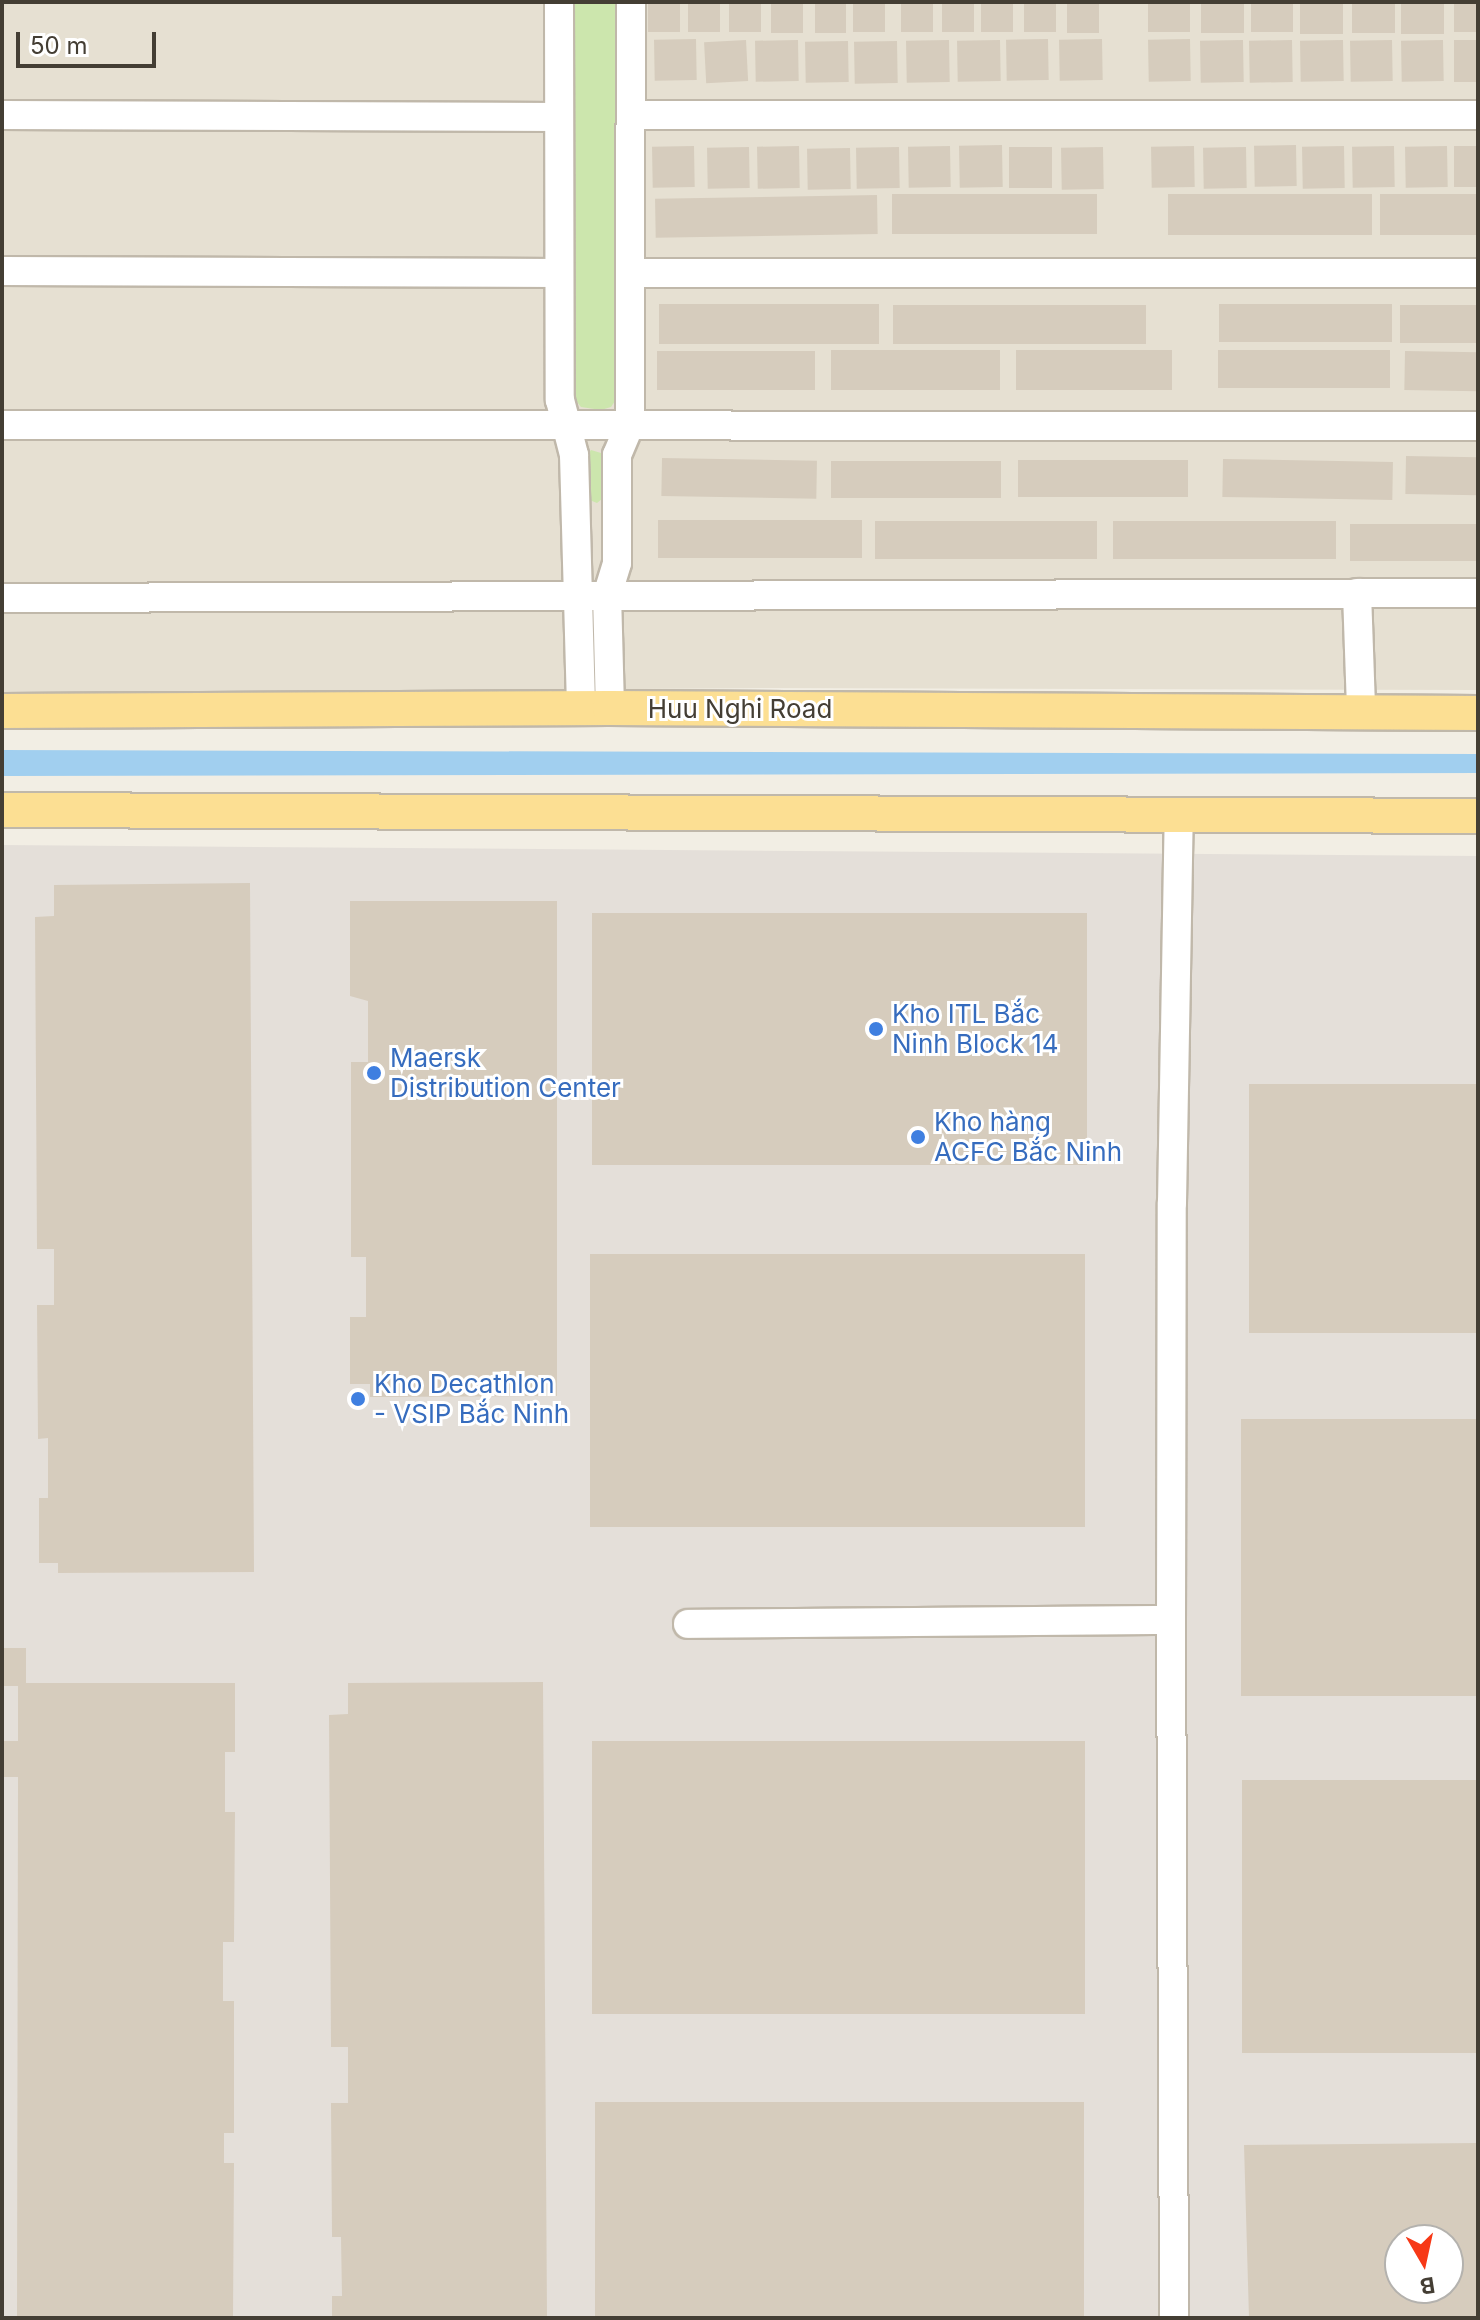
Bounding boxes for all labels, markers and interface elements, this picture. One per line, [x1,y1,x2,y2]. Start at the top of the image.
scale bar [20,16,160,66]
text: 50 m [30,31,88,60]
street label: Huu Nghi Road [648,693,832,725]
place label: Kho ITL Bắc Ninh Block 14 [892,998,1059,1060]
marker: Kho ITL Bắc Ninh Block 14 [867,1020,885,1038]
place label: Maersk Distribution Center [390,1042,621,1104]
marker: Maersk Distribution Center [365,1064,383,1082]
place label: Kho hàng ACFC Bắc Ninh [934,1106,1122,1168]
marker: Kho hàng ACFC Bắc Ninh [909,1128,927,1146]
place label: Kho Decathlon - VSIP Bắc Ninh [374,1368,569,1430]
marker: Kho Decathlon - VSIP Bắc Ninh [349,1390,367,1408]
north arrow [1384,2224,1464,2304]
text: B [1418,2272,1437,2300]

